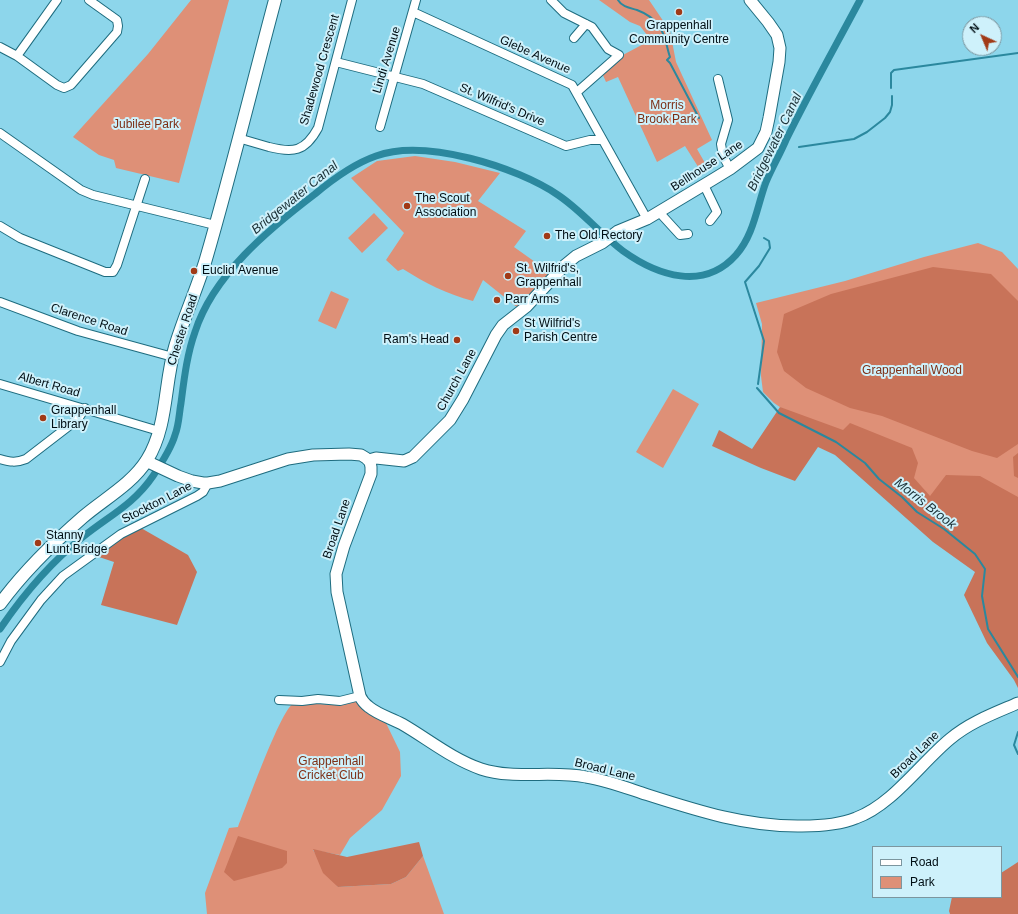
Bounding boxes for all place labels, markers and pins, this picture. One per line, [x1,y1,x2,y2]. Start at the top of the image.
marker: Grappenhall Community Centre [674,7,684,17]
place label: Grappenhall Community Centre [629,19,729,47]
place label: The Scout Association [415,192,476,220]
marker: The Scout Association [402,201,412,211]
place label: The Old Rectory [555,229,642,243]
marker: The Old Rectory [542,231,552,241]
place label: St. Wilfrid's, Grappenhall [516,262,581,290]
place label: Euclid Avenue [202,264,278,278]
marker: Euclid Avenue [189,266,199,276]
marker: St. Wilfrid's, Grappenhall [503,271,513,281]
place label: Parr Arms [505,293,559,307]
marker: Parr Arms [492,295,502,305]
place label: St Wilfrid's Parish Centre [524,317,597,345]
marker: St Wilfrid's Parish Centre [511,326,521,336]
place label: Ram's Head [383,333,449,347]
marker: Ram's Head [452,335,462,345]
place label: Grappenhall Library [51,404,116,432]
marker: Grappenhall Library [38,413,48,423]
place label: Stanny Lunt Bridge [46,529,107,557]
marker: Stanny Lunt Bridge [33,538,43,548]

